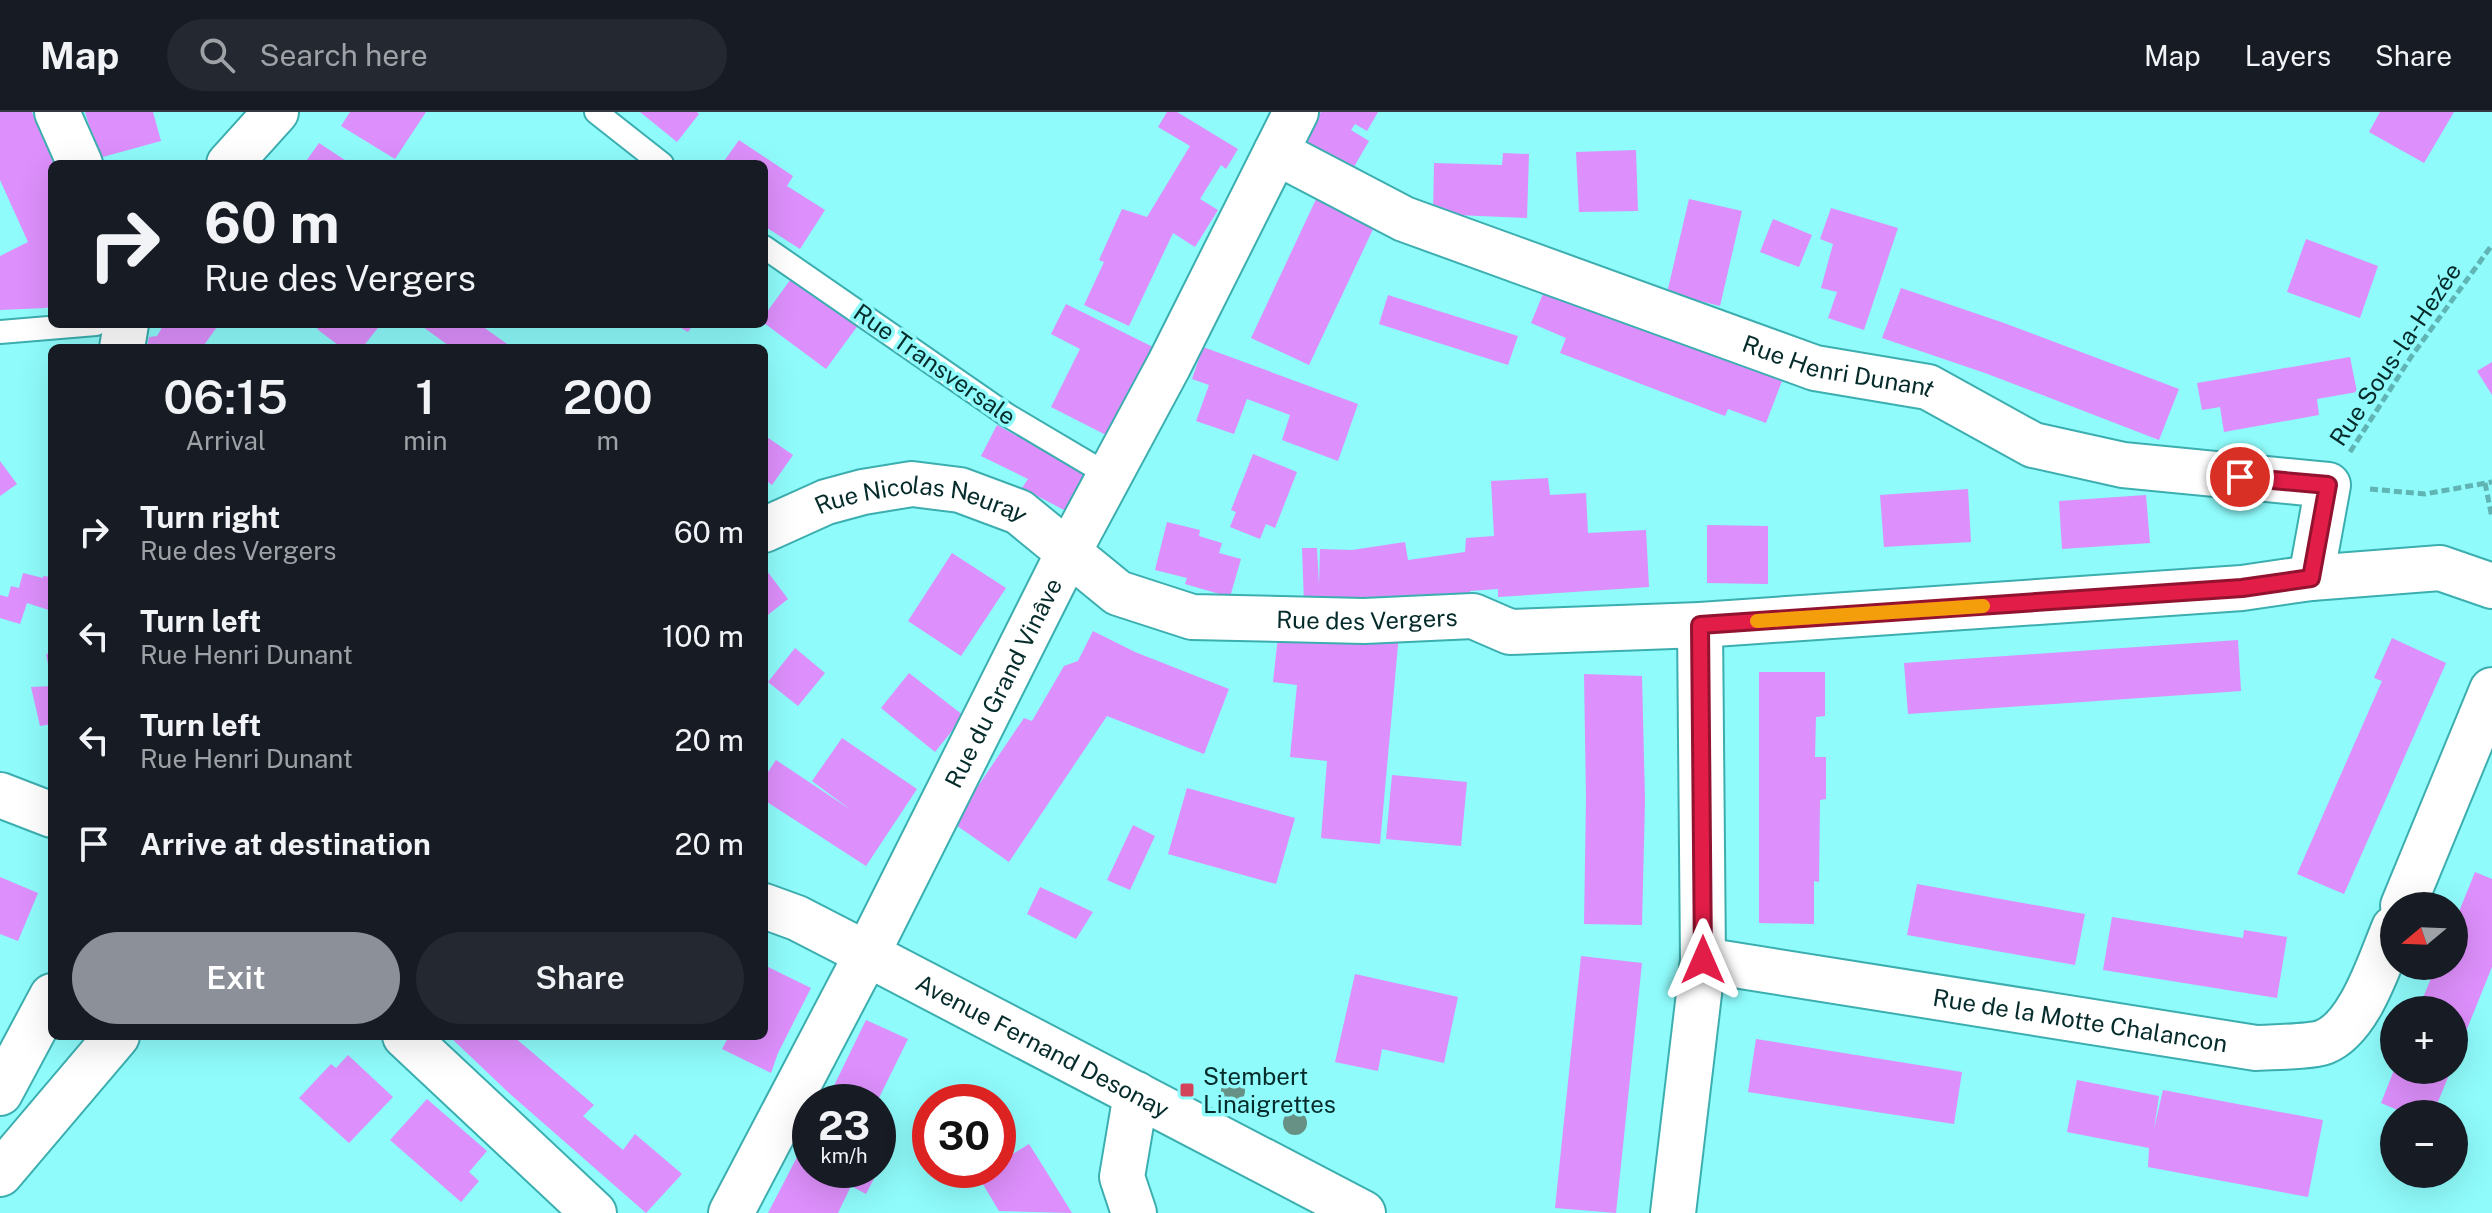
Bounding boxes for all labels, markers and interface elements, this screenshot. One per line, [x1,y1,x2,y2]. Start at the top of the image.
search box [167,19,727,91]
text: Map [40,33,119,78]
icon: search [195,33,239,77]
text: Search here [259,37,428,73]
text: Map [2144,39,2201,72]
text: Layers [2245,39,2331,72]
text: Share [2375,39,2452,72]
text: 60 m [204,190,340,256]
icon: right [72,192,176,296]
text: Rue des Vergers [204,257,476,299]
street label: Rue Sous-la-Hezée [2323,257,2467,451]
street label: Rue Transversale [849,298,1021,430]
street label: Rue Henri Dunant [1739,329,1940,402]
text: 06:15 [163,368,288,425]
text: 1 [415,368,435,425]
text: 200 [563,368,653,425]
text: Arrival [185,425,266,456]
text: min [403,425,447,456]
text: m [596,425,619,456]
pin [2206,443,2274,511]
icon: arrive [2218,455,2262,499]
street label: Rue Nicolas Neuray [810,470,1034,528]
text: Turn right [140,499,280,535]
icon: right [72,510,116,554]
text: 60 m [674,514,744,550]
text: Rue des Vergers [140,535,336,566]
street label: Rue du Grand Vinâve [939,573,1067,792]
text: Turn left [140,603,261,639]
street label: Rue des Vergers [1276,603,1458,635]
icon: left [72,614,116,658]
text: 100 m [662,618,744,654]
text: Rue Henri Dunant [140,639,353,670]
text: Turn left [140,707,261,743]
icon: left [72,718,116,762]
text: 20 m [675,722,744,758]
text: Rue Henri Dunant [140,743,353,774]
icon: arrive [72,822,116,866]
text: Arrive at destination [140,826,431,862]
text: 20 m [675,826,744,862]
north arrow [2380,892,2468,980]
map controls [2380,892,2468,1188]
position arrow [1661,918,1745,1002]
button: Exit [72,932,400,1024]
button: Share [416,932,744,1024]
street label: Avenue Fernand Desonay [911,968,1174,1123]
street label: Rue de la Motte Chalancon [1931,983,2229,1057]
button: + [2380,996,2468,1084]
place label: Stembert Linaigrettes [1203,1062,1336,1118]
marker: Stembert Linaigrettes [1178,1081,1196,1099]
speed limit sign: 30 [912,1084,1016,1188]
button: − [2380,1100,2468,1188]
text: 23 [818,1102,870,1149]
text: km/h [820,1144,868,1168]

